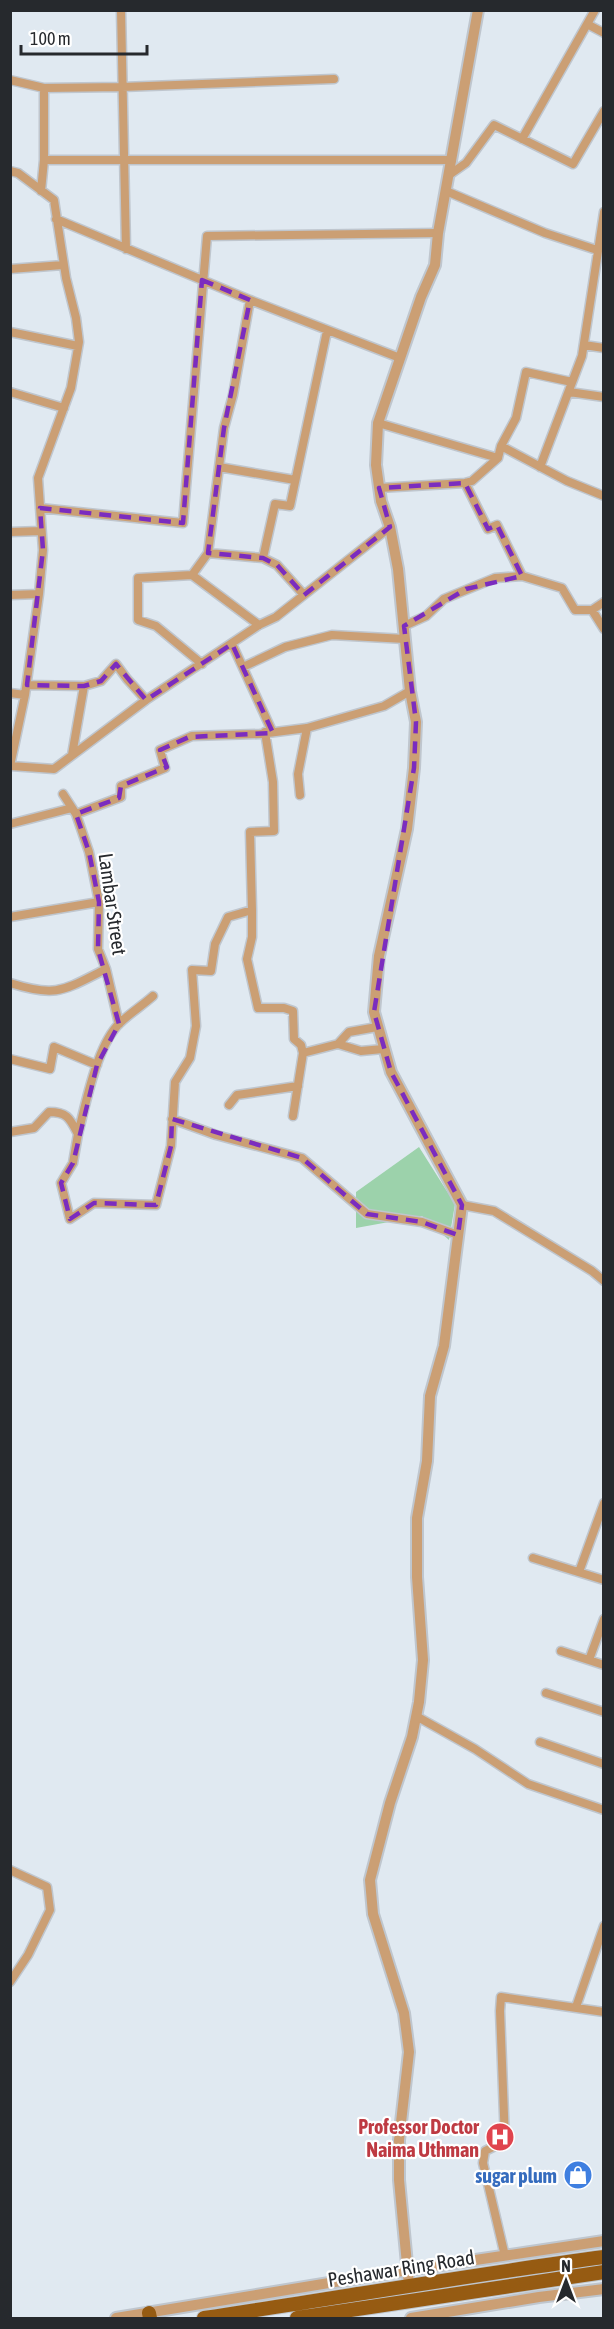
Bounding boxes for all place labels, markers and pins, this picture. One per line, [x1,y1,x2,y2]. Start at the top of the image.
place label: Professor Doctor Naima Uthman [358,2115,480,2161]
hospital icon: Professor Doctor Naima Uthman [484,2121,516,2153]
shop icon: sugar plum [562,2159,594,2191]
place label: sugar plum [475,2164,557,2187]

